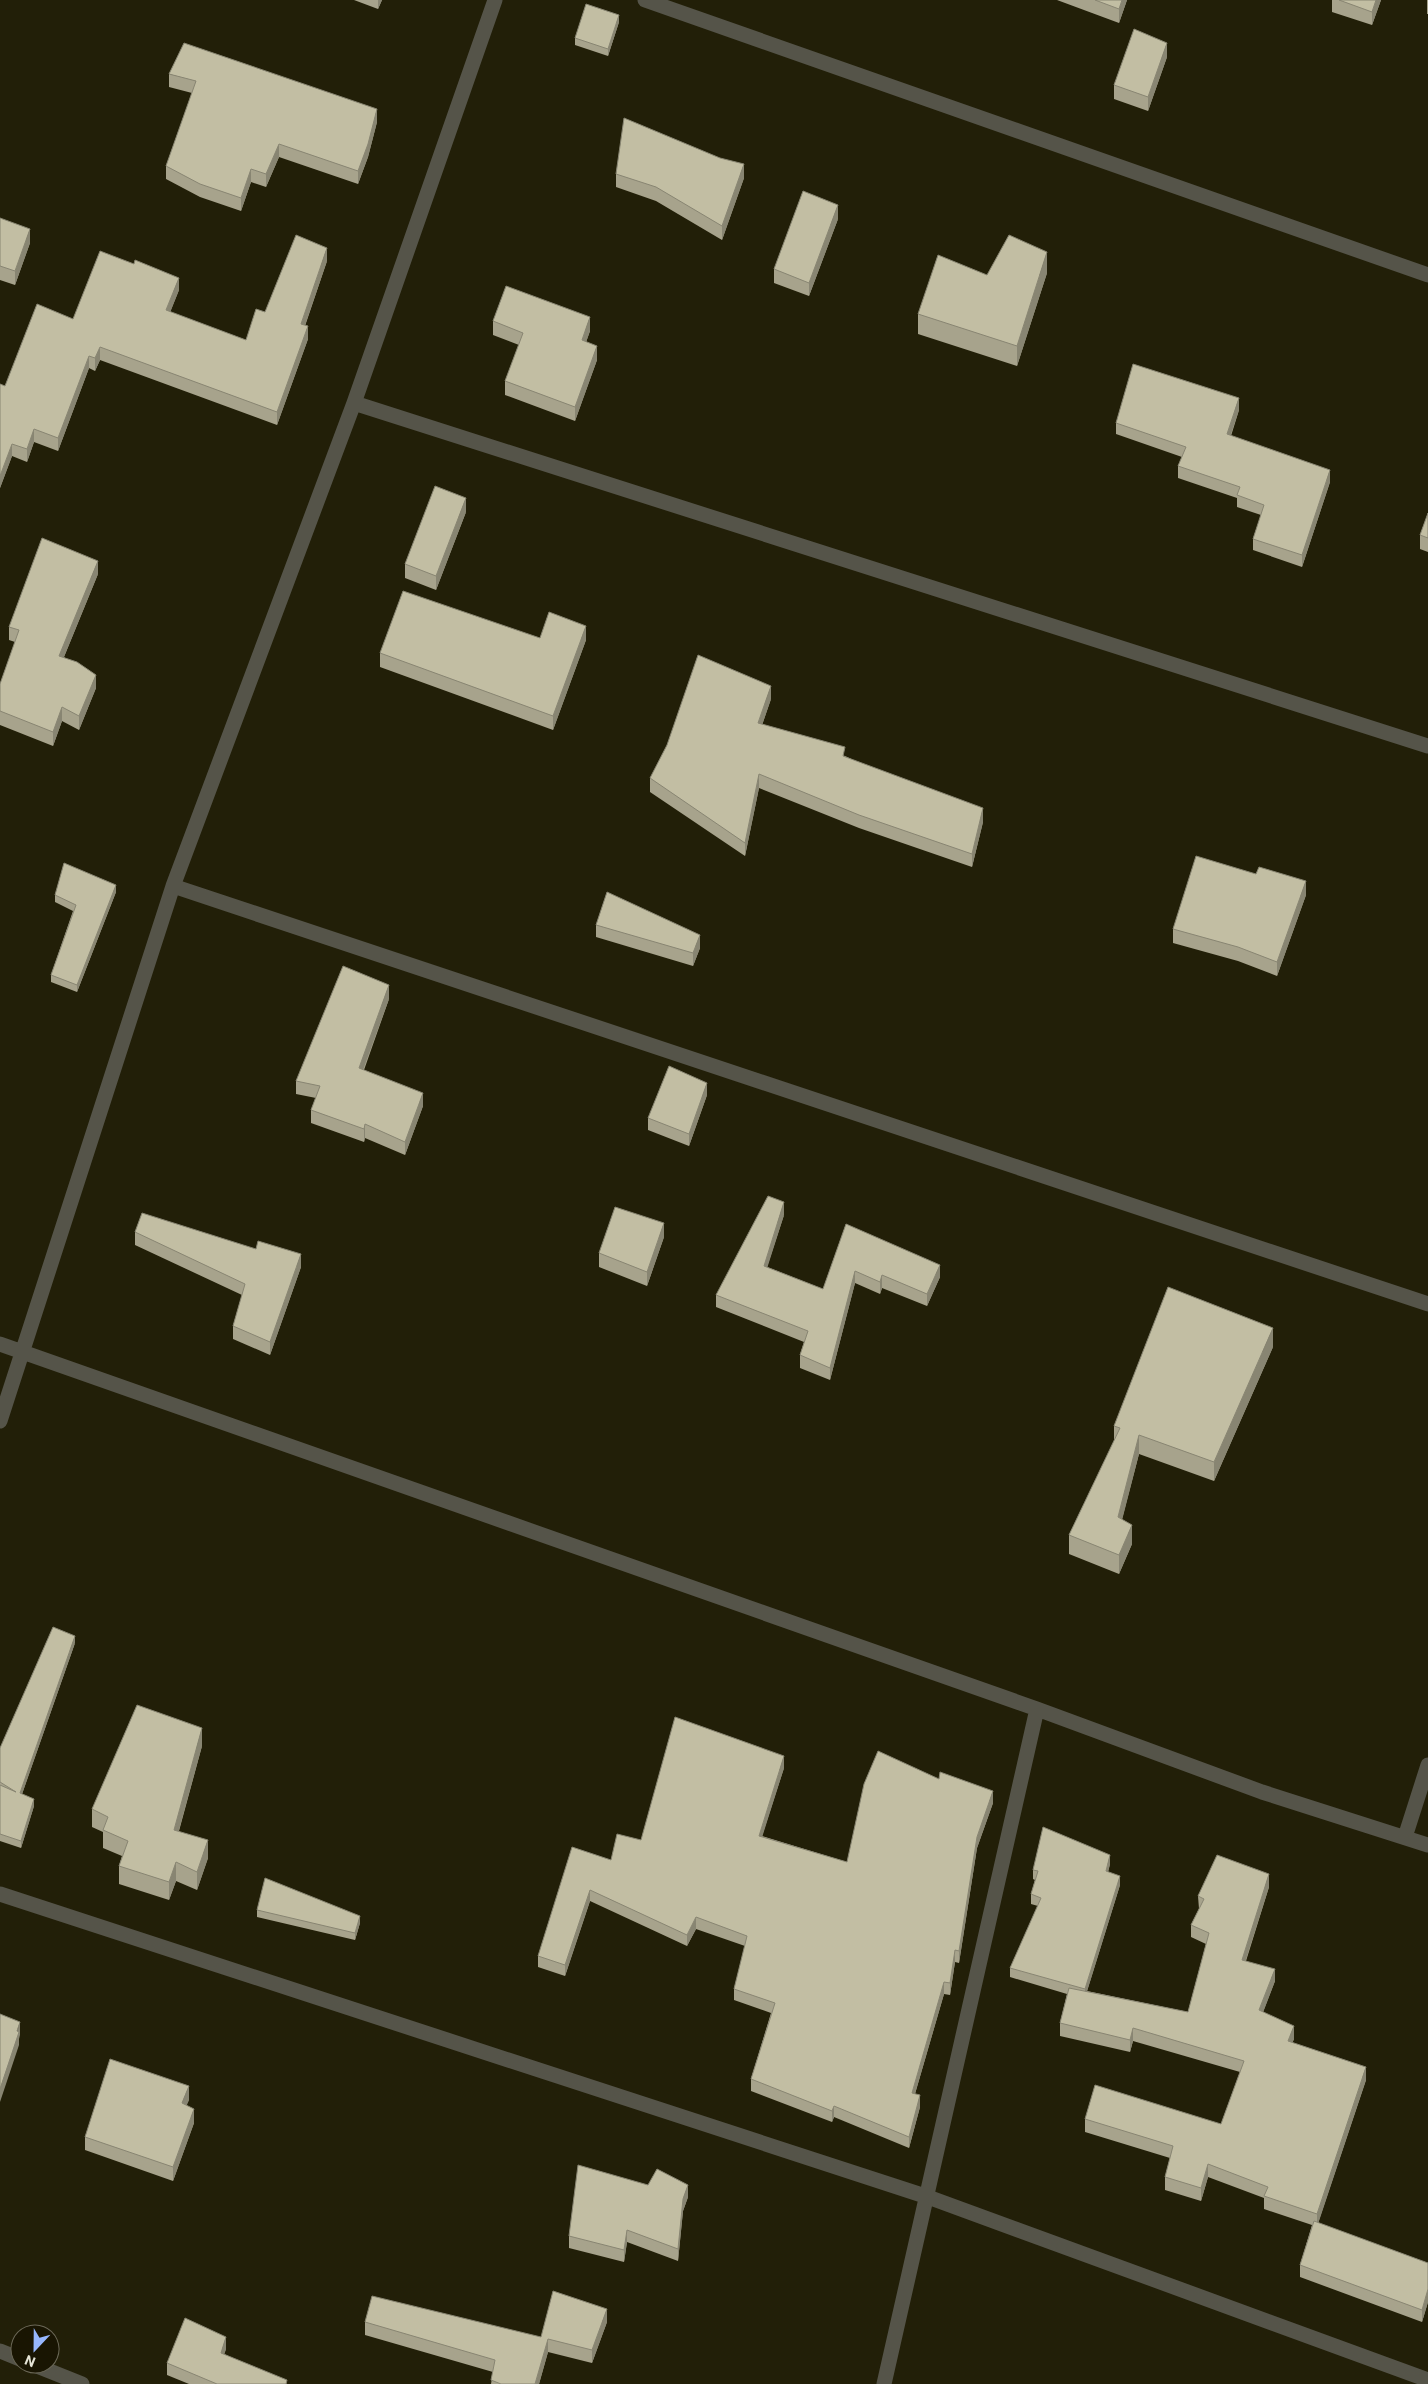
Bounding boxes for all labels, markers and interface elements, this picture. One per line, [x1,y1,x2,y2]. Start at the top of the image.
north arrow [10,2324,60,2374]
text: N [23,2352,38,2370]

